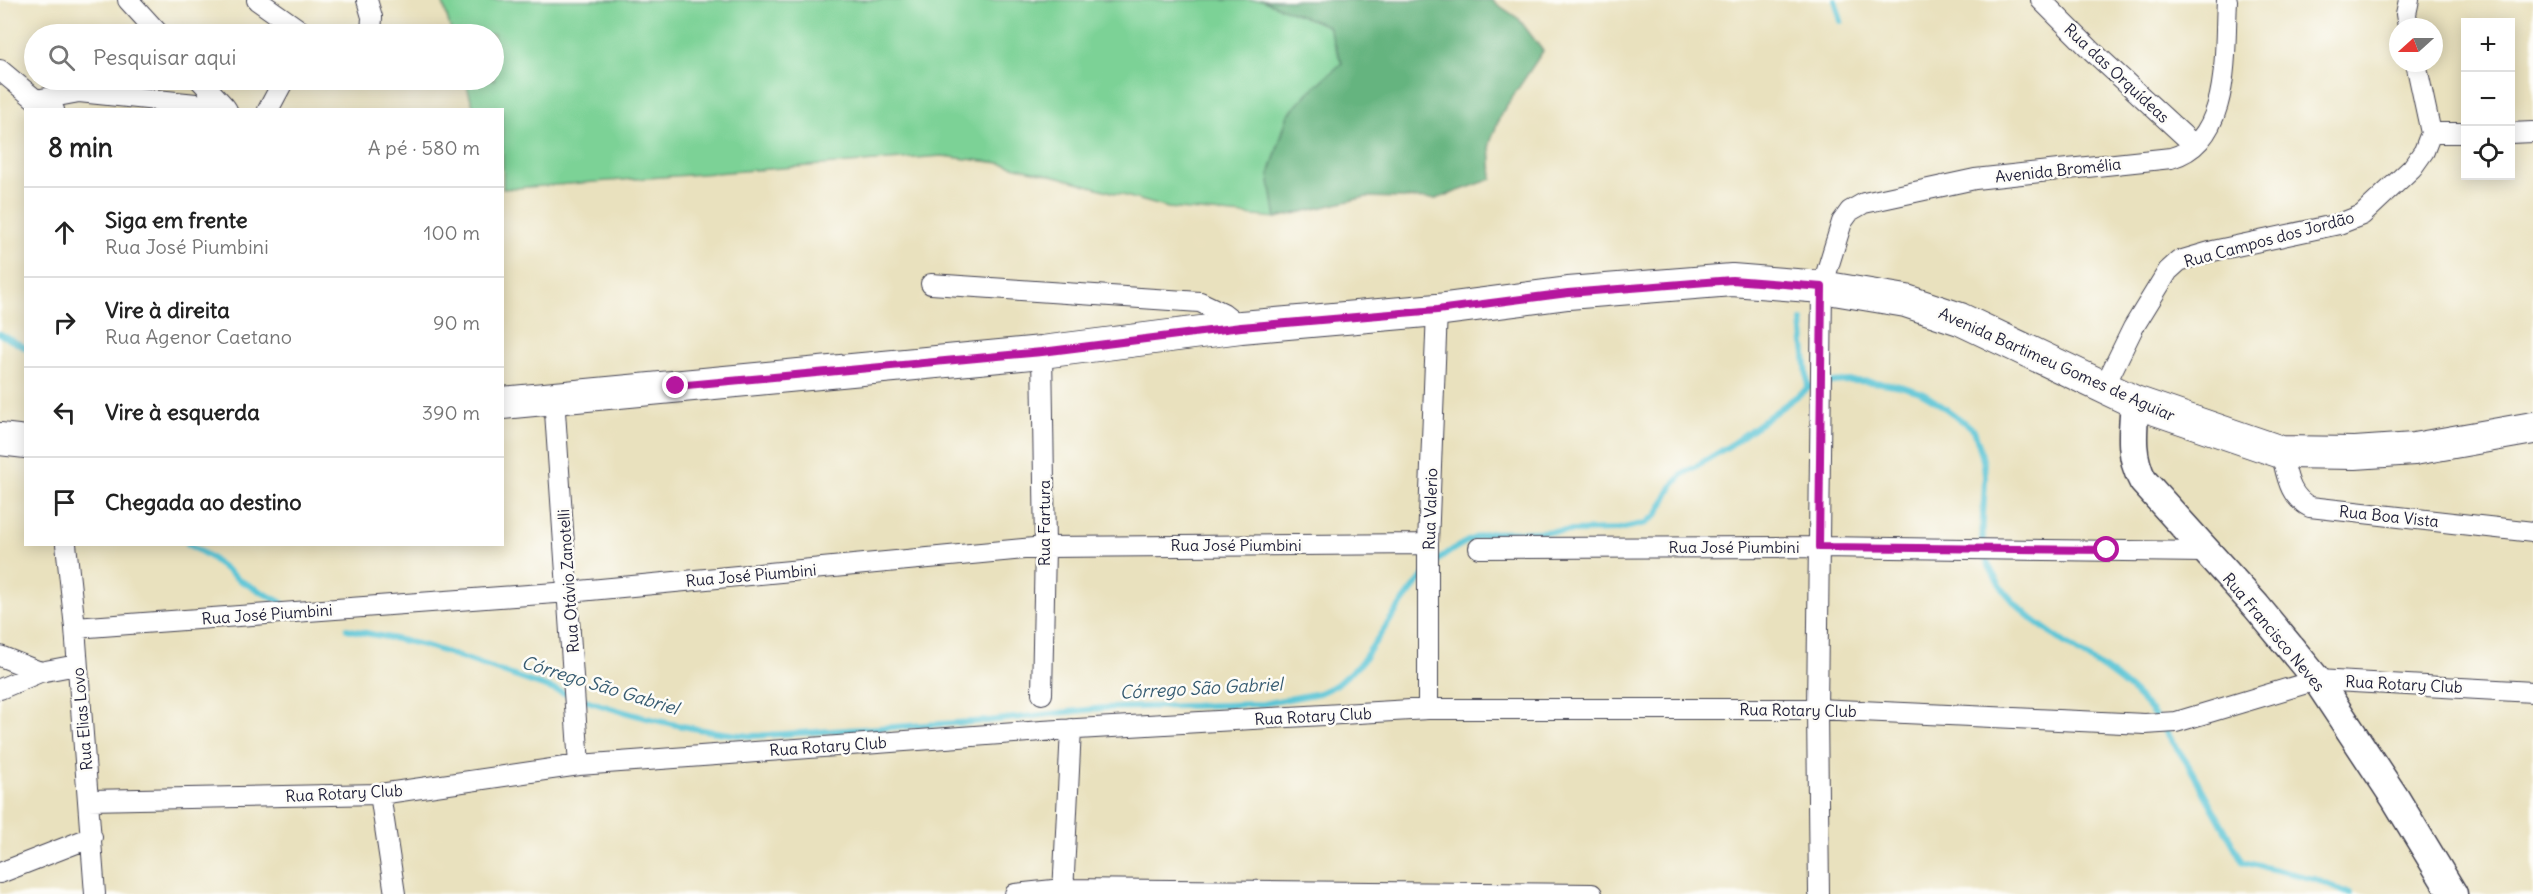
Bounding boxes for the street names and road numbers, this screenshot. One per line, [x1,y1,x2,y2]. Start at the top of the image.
street label: Rua das Orquídeas [2060,19,2174,127]
street label: Avenida Bromélia [1994,153,2122,187]
street label: Rua Campos dos Jordão [2182,207,2356,271]
street label: Avenida Bartimeu Gomes de Aguiar [1936,303,2179,425]
street label: Rua Valerio [1419,468,1441,550]
street label: Rua Fartura [1034,480,1054,566]
street label: Rua Boa Vista [2338,501,2440,531]
street label: Rua Otávio Zanotelli [553,508,583,654]
street label: Rua José Piumbini [1171,535,1301,555]
street label: Rua José Piumbini [1669,537,1799,557]
street label: Rua José Piumbini [685,559,817,591]
street label: Rua Francisco Neves [2219,569,2329,695]
street label: Rua José Piumbini [201,599,333,629]
street label: Rua Elias Lovo [68,667,96,771]
street label: Rua Rotary Club [2345,671,2463,697]
street label: Rua Rotary Club [1739,699,1857,721]
street label: Rua Rotary Club [1254,703,1372,729]
street label: Rua Rotary Club [769,732,887,760]
street label: Rua Rotary Club [285,780,403,806]

